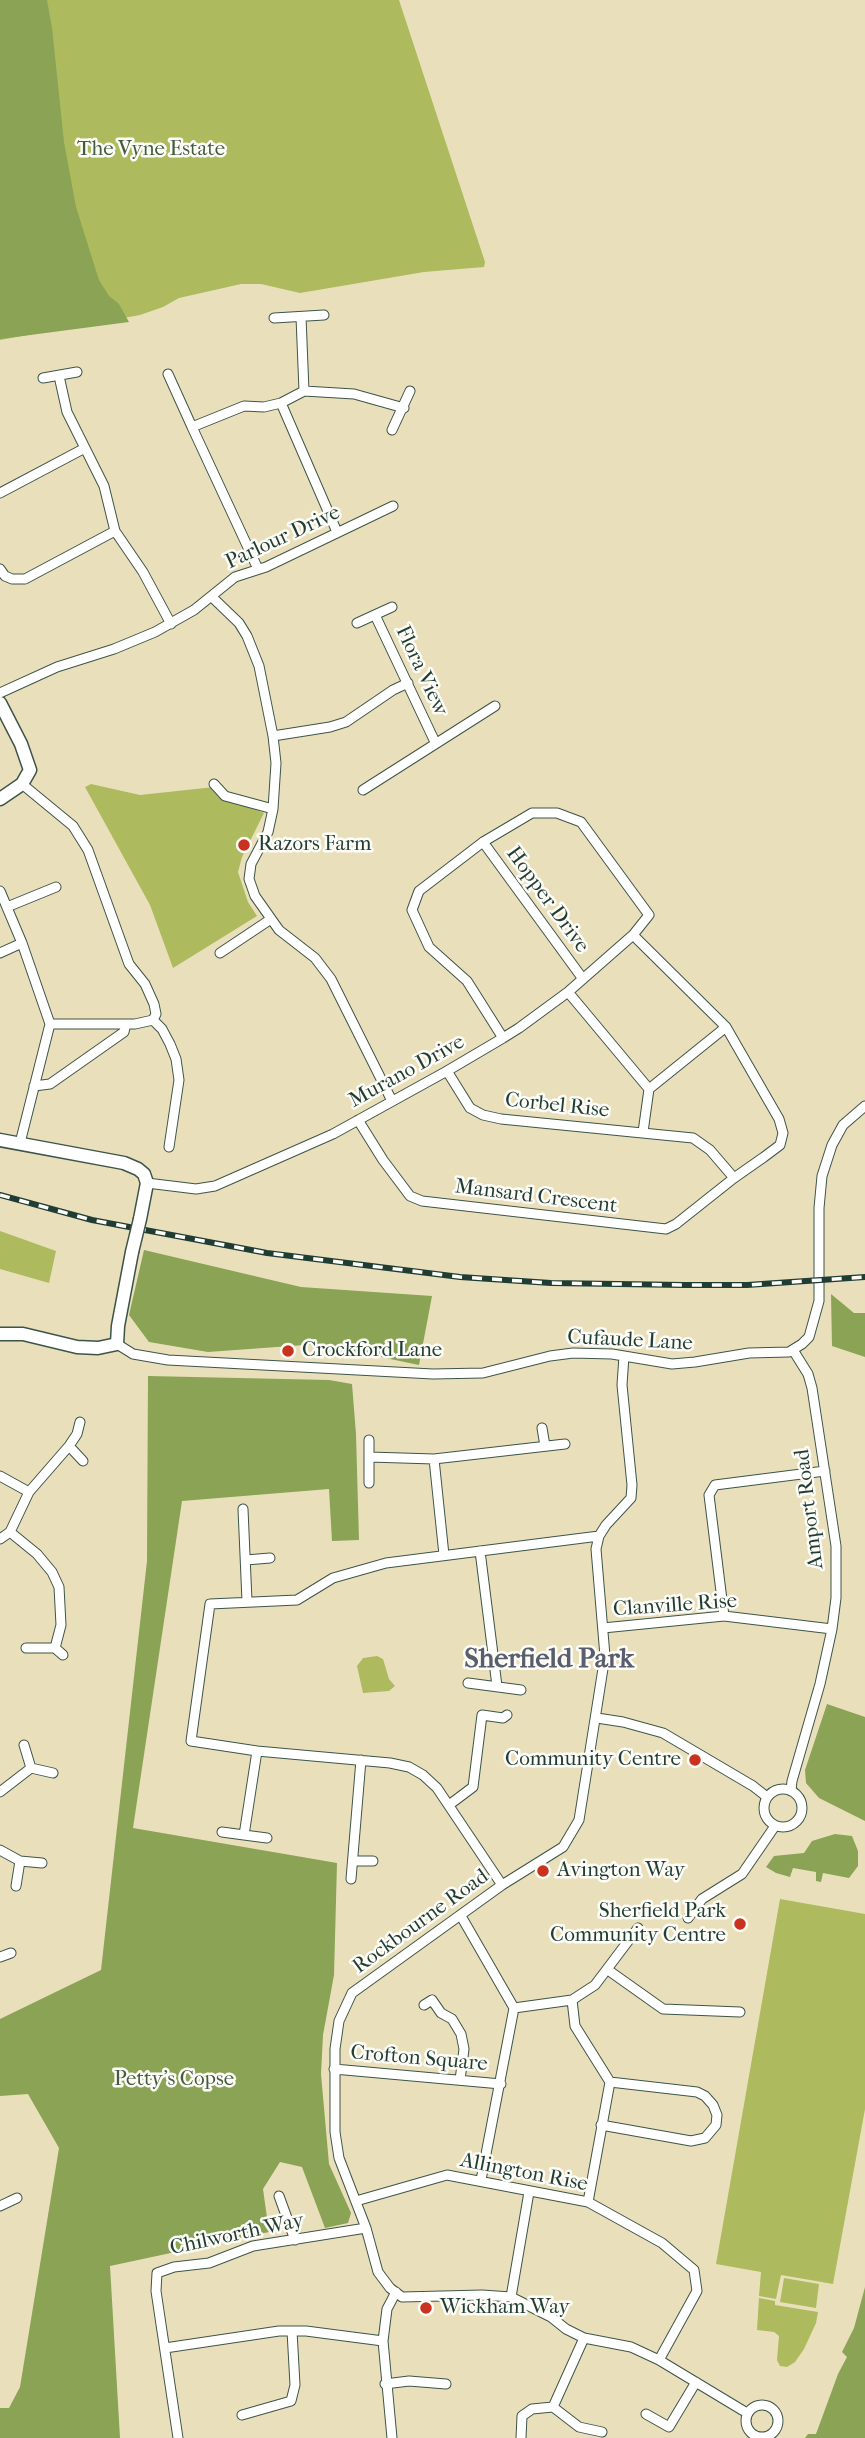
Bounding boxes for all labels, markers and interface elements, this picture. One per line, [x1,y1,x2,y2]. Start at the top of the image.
park label: The Vyne Estate [77,137,225,163]
street label: Parlour Drive [222,500,344,576]
street label: Flora View [389,622,453,720]
place label: Razors Farm [258,832,372,858]
marker: Razors Farm [236,837,252,853]
street label: Hopper Drive [500,842,594,958]
street label: Murano Drive [345,1030,469,1114]
street label: Corbel Rise [504,1088,610,1124]
street label: Mansard Crescent [453,1175,619,1219]
street label: Cufaude Lane [567,1325,693,1357]
place label: Crockford Lane [302,1338,442,1364]
marker: Crockford Lane [280,1343,296,1359]
street label: Amport Road [790,1448,830,1570]
street label: Clanville Rise [612,1589,738,1623]
district label: Sherfield Park [464,1643,634,1677]
place label: Community Centre [505,1747,681,1773]
marker: Community Centre [687,1752,703,1768]
place label: Avington Way [557,1858,685,1884]
marker: Avington Way [535,1863,551,1879]
street label: Rockbourne Road [348,1864,494,1980]
place label: Sherfield Park Community Centre [550,1899,726,1949]
marker: Sherfield Park Community Centre [732,1916,748,1932]
street label: Crofton Square [349,2040,489,2078]
park label: Petty's Copse [114,2067,234,2093]
street label: Allington Rise [458,2148,590,2198]
street label: Chilworth Way [168,2209,306,2261]
place label: Wickham Way [440,2295,570,2321]
marker: Wickham Way [418,2300,434,2316]

